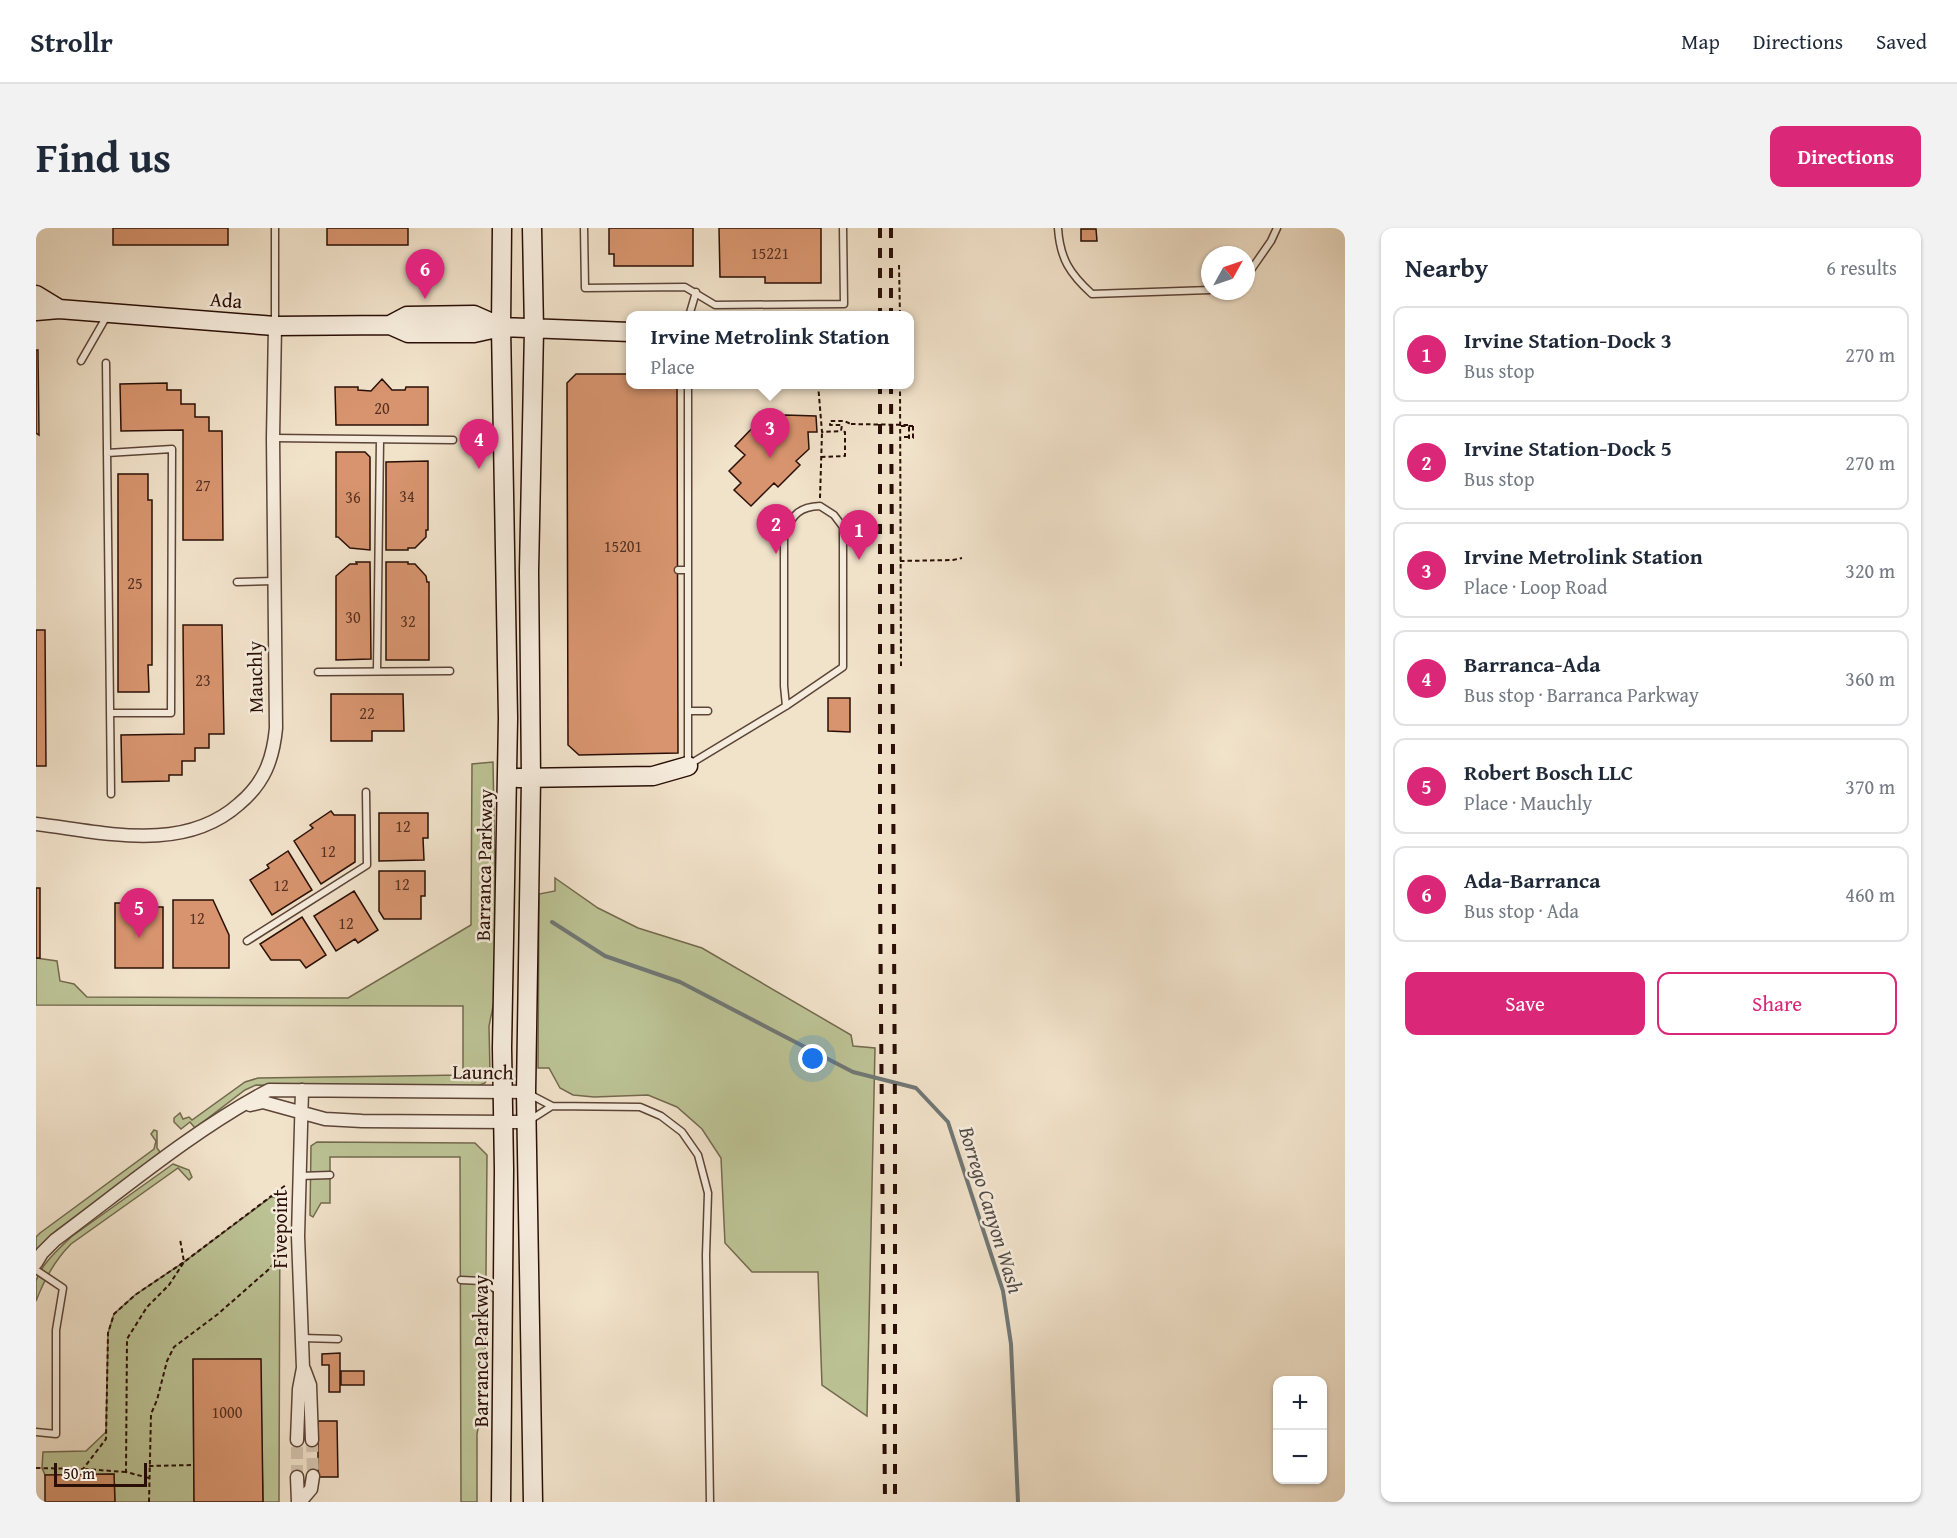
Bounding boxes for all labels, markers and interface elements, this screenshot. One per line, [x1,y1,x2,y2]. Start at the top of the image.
text: Strollr [30,21,113,62]
text: Map [1681,26,1720,57]
text: Directions [1753,26,1843,57]
text: Saved [1876,26,1927,57]
text: Find us [36,126,171,187]
button: Directions [1770,126,1921,187]
house number: 15221 [751,241,789,265]
north arrow [1201,246,1255,300]
text: Nearby [1405,248,1488,287]
pin: 6 [406,250,444,299]
text: 6 results [1826,253,1897,282]
street label: Ada [209,284,244,315]
popup [626,311,914,389]
text: Irvine Metrolink Station [651,320,889,352]
text: Irvine Station-Dock 3 [1464,324,1672,356]
text: 1 [1421,340,1432,369]
text: 270 m [1845,340,1895,369]
text: Place [651,352,695,381]
text: Bus stop [1464,356,1535,385]
house number: 20 [374,396,390,420]
pin: 3 [750,408,790,458]
pin: 4 [460,420,498,469]
text: Irvine Station-Dock 5 [1464,432,1672,464]
text: 2 [1421,448,1432,477]
text: 270 m [1845,448,1895,477]
text: Bus stop [1464,464,1535,493]
house number: 27 [195,473,211,497]
house number: 34 [399,484,415,508]
house number: 36 [345,485,361,509]
pin: 2 [756,504,796,554]
pin: 1 [840,510,878,560]
house number: 15201 [604,534,642,558]
text: Irvine Metrolink Station [1464,540,1703,572]
text: 3 [1421,556,1432,585]
text: 320 m [1845,556,1895,585]
house number: 25 [127,571,143,595]
text: Place · Loop Road [1464,572,1607,601]
house number: 30 [345,605,361,629]
house number: 32 [400,609,416,633]
street label: Mauchly [239,641,270,713]
text: Barranca-Ada [1464,648,1601,680]
text: 4 [1421,664,1432,693]
text: 360 m [1845,664,1895,693]
house number: 23 [195,668,211,692]
text: Bus stop · Barranca Parkway [1464,680,1699,709]
house number: 22 [359,701,375,725]
text: Robert Bosch LLC [1464,756,1633,788]
text: 5 [1421,772,1432,801]
text: 370 m [1845,772,1895,801]
text: Place · Mauchly [1464,788,1592,817]
street label: Barranca Parkway [468,789,499,941]
house number: 12 [395,814,411,838]
house number: 12 [320,839,336,863]
text: Ada-Barranca [1464,864,1601,896]
house number: 12 [394,872,410,896]
house number: 12 [273,873,289,897]
text: 6 [1421,880,1432,909]
text: 460 m [1845,880,1895,909]
pin: 5 [120,888,158,938]
text: Bus stop · Ada [1464,896,1579,925]
house number: 12 [189,906,205,930]
house number: 12 [338,911,354,935]
button: Save [1405,972,1645,1035]
button: Share [1657,972,1897,1035]
your location [798,1044,827,1073]
street label: Launch [452,1056,514,1087]
water label: Borrego Canyon Wash [951,1122,1032,1298]
street label: Fivepoint [265,1189,294,1269]
street label: Barranca Parkway [466,1275,495,1427]
map controls [1273,1376,1327,1484]
button: + [1273,1376,1327,1430]
house number: 1000 [212,1400,243,1424]
button: − [1273,1430,1327,1484]
scale bar [54,1460,147,1488]
text: 50 m [63,1461,95,1485]

